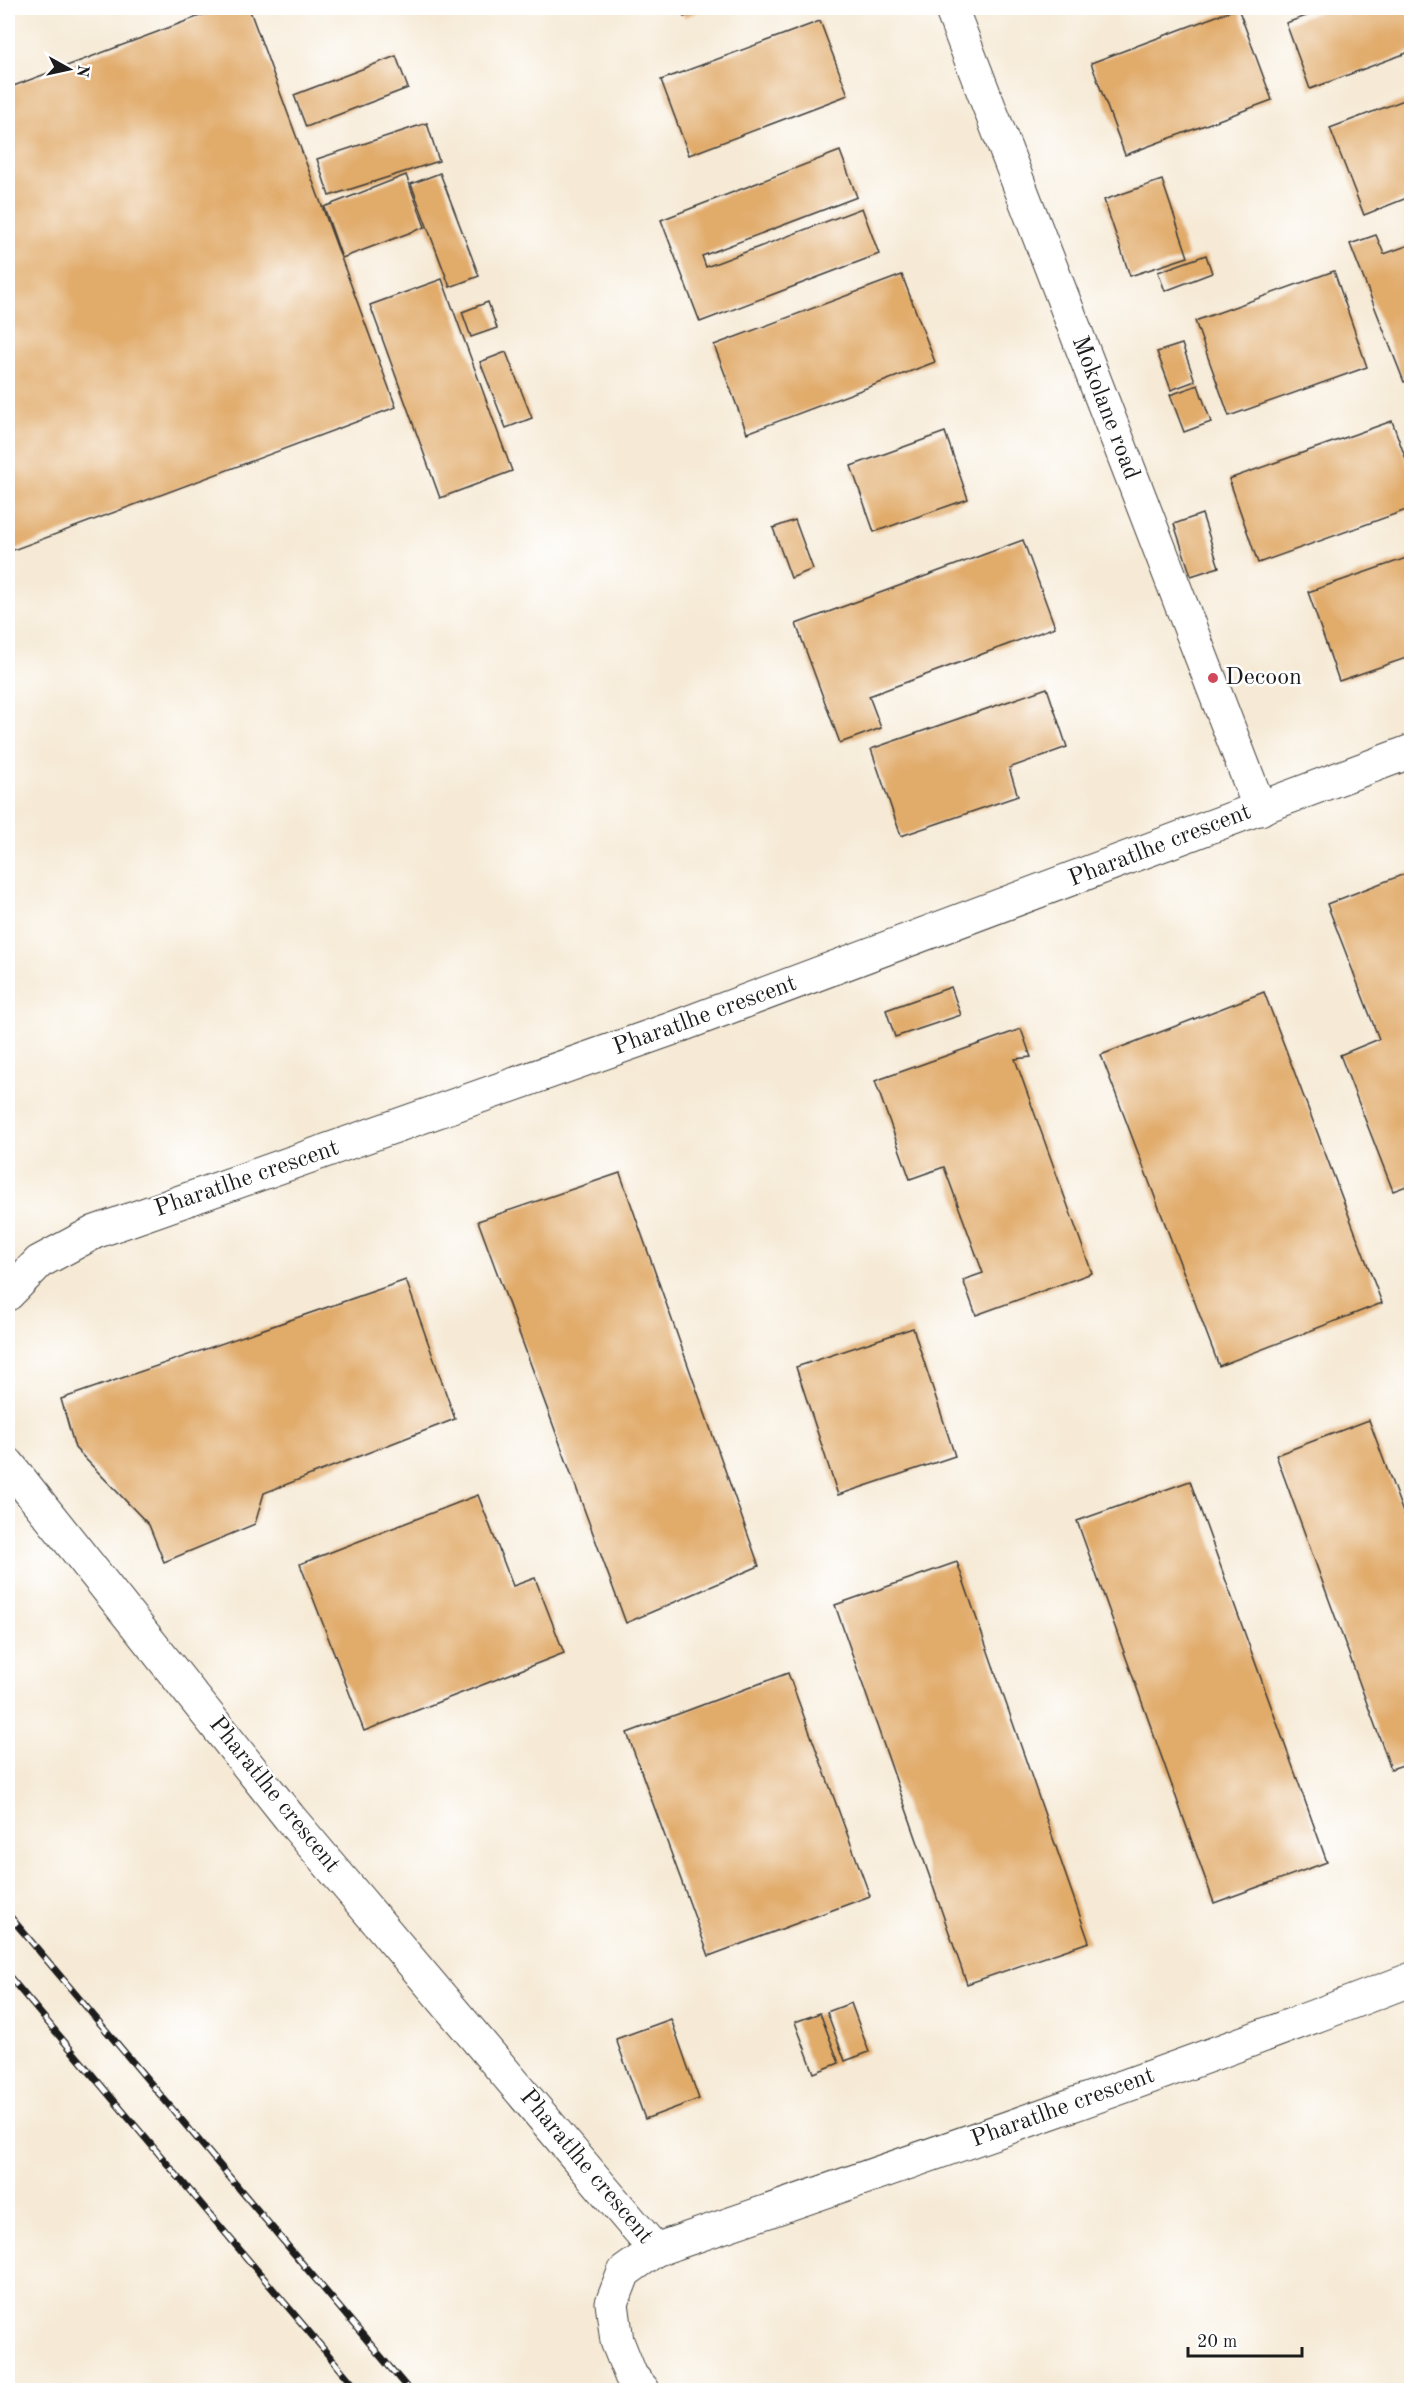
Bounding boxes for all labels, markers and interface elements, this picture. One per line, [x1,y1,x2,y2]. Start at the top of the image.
north arrow [39,39,99,99]
text: N [73,64,91,79]
street label: Mokolane road [1067,333,1143,483]
place label: Decoon [1225,666,1302,690]
marker: Decoon [1206,671,1220,685]
street label: Pharatlhe crescent [1065,800,1255,892]
street label: Pharatlhe crescent [610,972,800,1060]
street label: Pharatlhe crescent [152,1136,342,1222]
street label: Pharatlhe crescent [204,1712,344,1878]
street label: Pharatlhe crescent [968,2064,1158,2152]
street label: Pharatlhe crescent [515,2085,657,2249]
scale bar [1188,2320,1302,2358]
text: 20 m [1197,2333,1237,2351]

